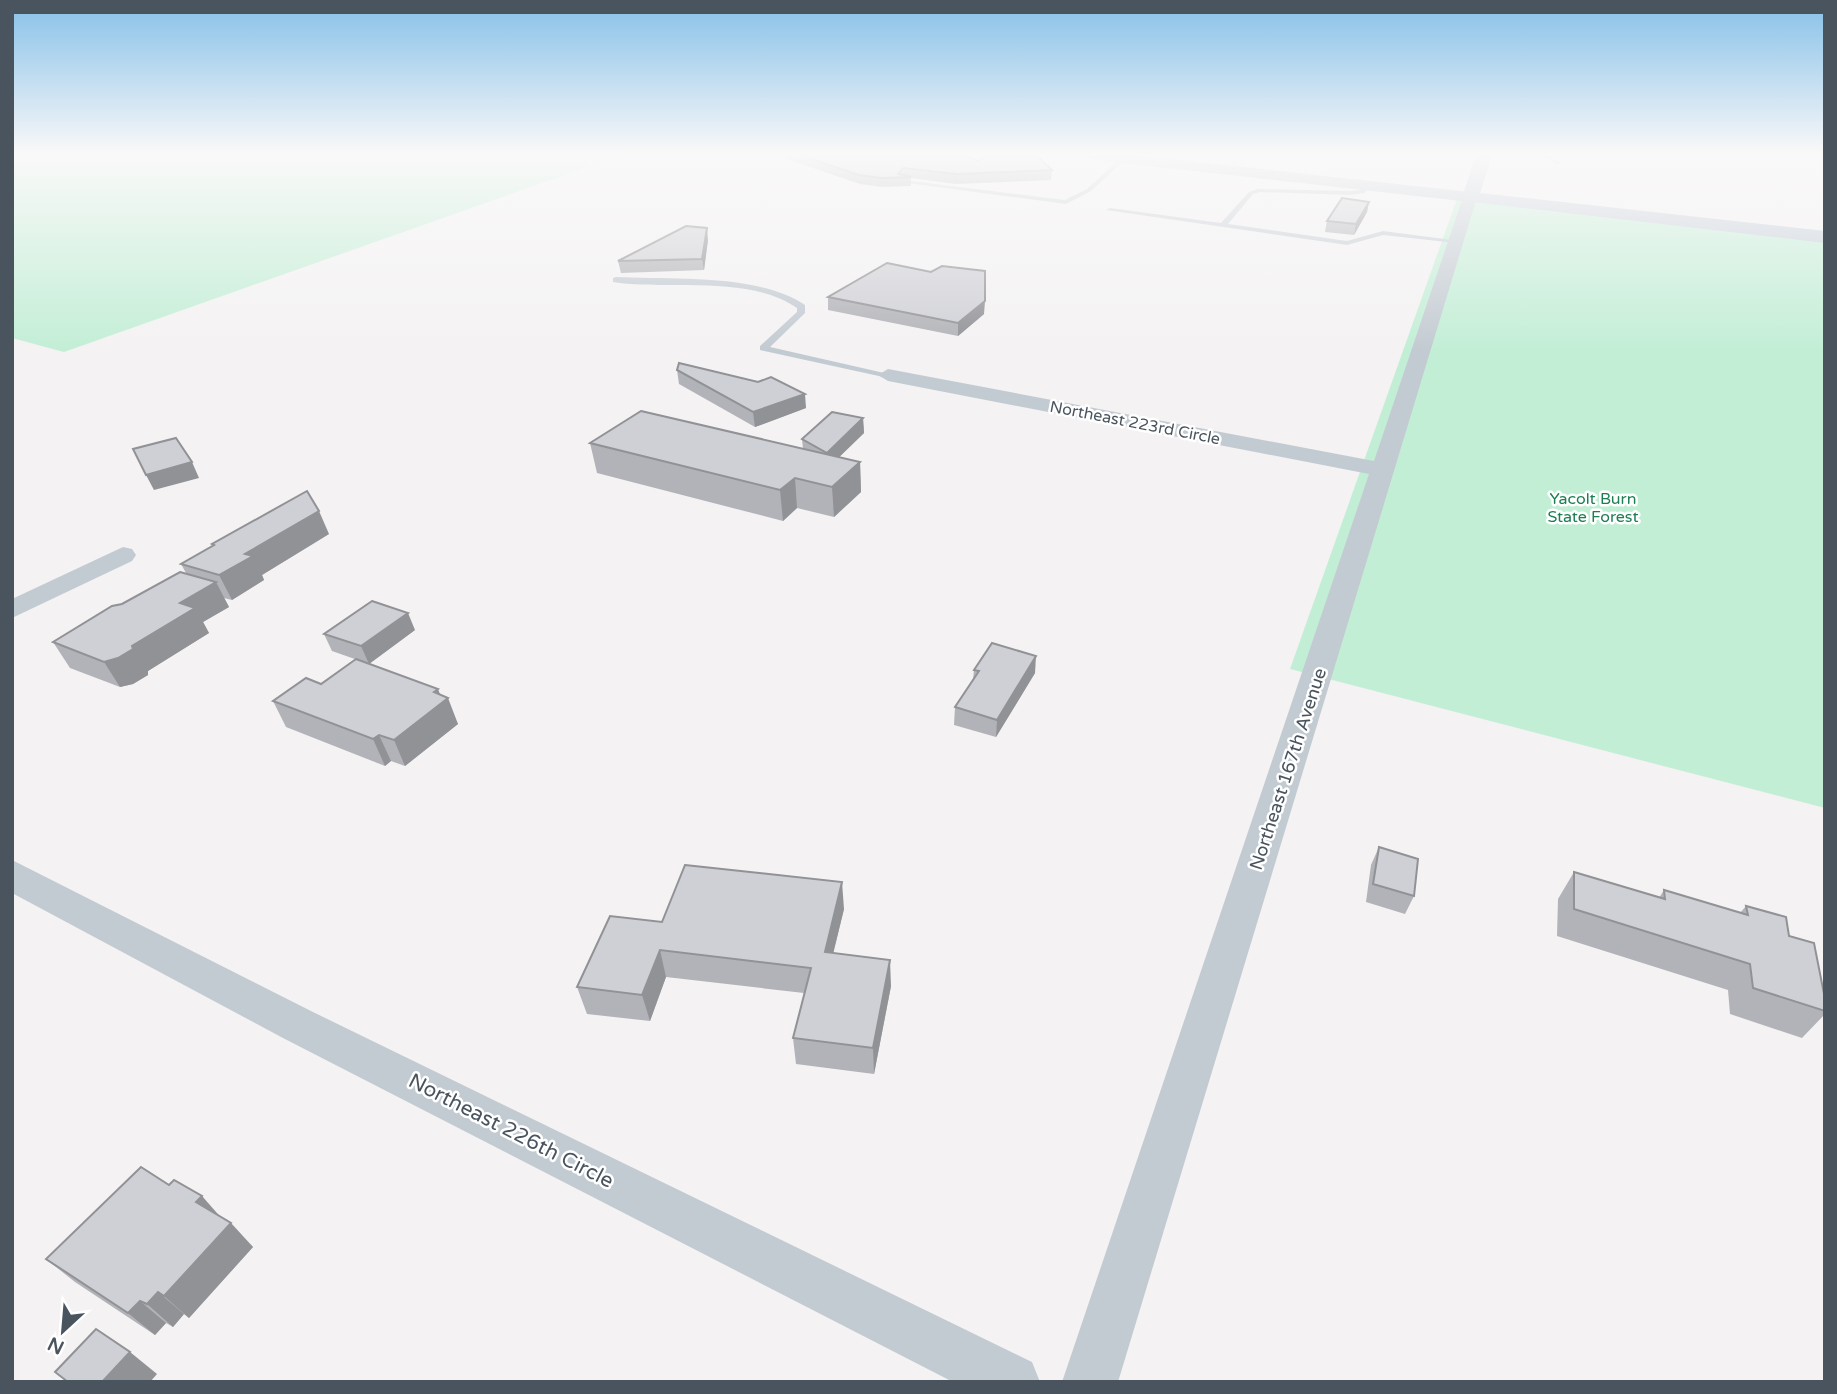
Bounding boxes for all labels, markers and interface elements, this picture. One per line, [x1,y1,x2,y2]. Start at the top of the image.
street label: Northeast 223rd Circle [1048,397,1222,449]
park label: Yacolt Burn State Forest [1547,489,1639,527]
street label: Northeast 167th Avenue [1245,665,1331,873]
street label: Northeast 226th Circle [404,1068,618,1194]
north arrow [28,1296,98,1366]
text: N [44,1332,68,1359]

